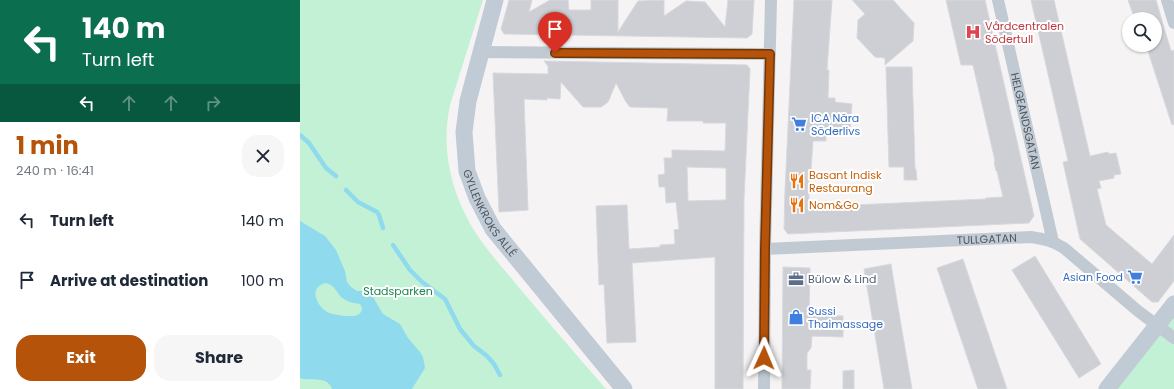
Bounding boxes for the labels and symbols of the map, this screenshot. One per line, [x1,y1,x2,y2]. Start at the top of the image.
pin [538,12,572,53]
place label: Vårdcentralen Södertull [985,18,1064,47]
hospital icon: Vårdcentralen Södertull [964,23,982,41]
street label: HELGEANDSGATAN [1007,71,1044,171]
place label: ICA Nära Söderlivs [811,110,860,139]
supermarket icon: ICA Nära Söderlivs [790,115,808,133]
street label: GYLLENKROKS ALLÉ [459,167,521,260]
place label: Basant Indisk Restaurang [809,167,882,196]
restaurant icon: Basant Indisk Restaurang [788,172,806,190]
restaurant icon: Nom&Go [788,196,806,214]
place label: Nom&Go [809,197,859,213]
street label: TULLGATAN [956,230,1017,248]
supermarket icon: Asian Food [1126,268,1144,286]
place label: Asian Food [1063,269,1123,285]
office icon: Bülow & Lind [787,270,805,288]
place label: Bülow & Lind [808,271,877,287]
park label: Stadsparken [363,283,433,299]
place label: Sussi Thaimassage [808,303,883,332]
shop icon: Sussi Thaimassage [787,308,805,326]
position arrow [743,337,785,379]

